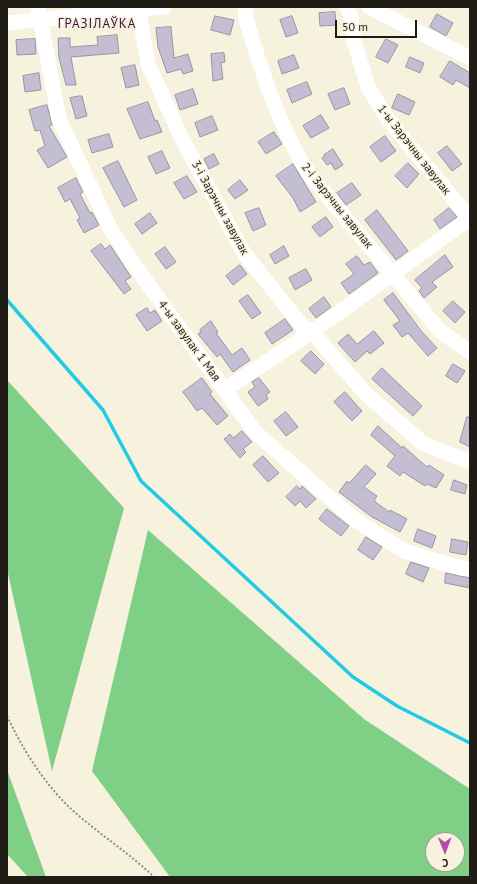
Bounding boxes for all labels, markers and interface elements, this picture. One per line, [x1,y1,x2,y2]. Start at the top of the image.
scale bar [337,12,419,38]
district label: ГРАЗІЛАЎКА [58,16,136,32]
text: 50 m [342,19,368,34]
street label: 1-ы Зарэчны завулак [374,102,454,198]
street label: 3-і Зарэчны завулак [188,158,252,258]
street label: 2-і Зарэчны завулак [298,160,376,252]
street label: 4-ы завулак 1 Мая [155,298,223,384]
north arrow [425,832,465,872]
text: С [442,856,448,870]

